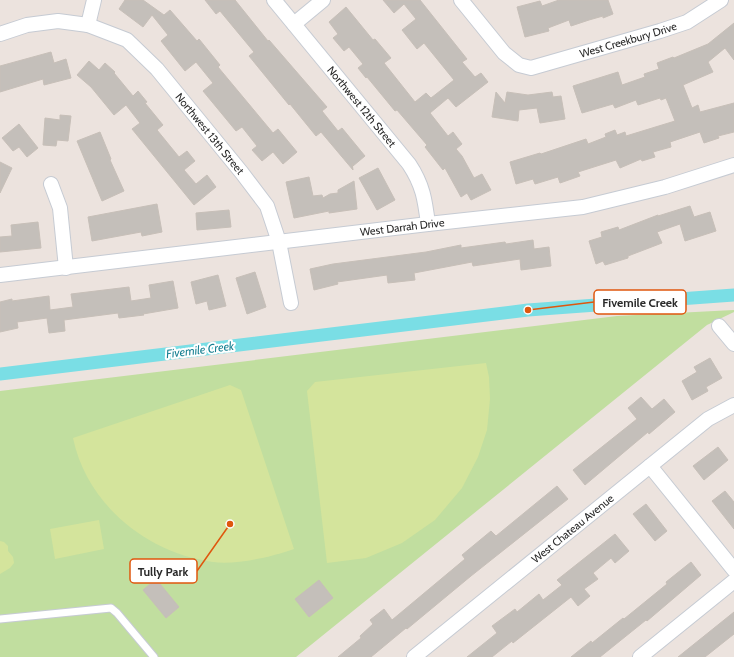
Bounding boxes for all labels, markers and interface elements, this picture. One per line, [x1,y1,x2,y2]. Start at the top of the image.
street label: West Creekbury Drive [578,19,679,61]
street label: Northwest 12th Street [324,63,399,150]
street label: Northwest 13th Street [172,90,247,177]
street label: West Darrah Drive [359,215,445,239]
callout: Fivemile Creek [594,290,686,314]
text: Fivemile Creek [602,295,678,310]
water label: Fivemile Creek [165,338,236,361]
street label: West Chateau Avenue [528,491,617,566]
callout: Tully Park [130,559,197,583]
text: Tully Park [138,564,188,579]

